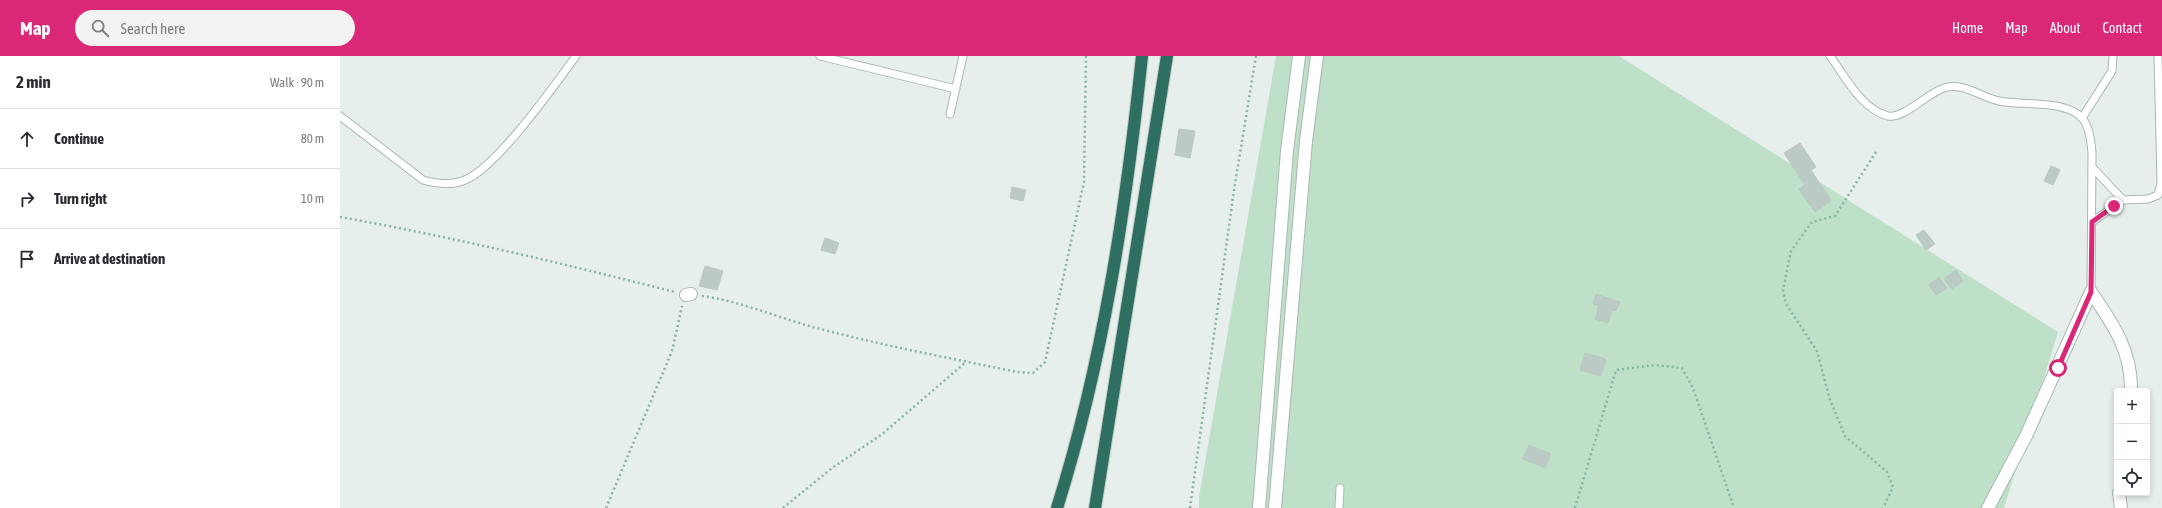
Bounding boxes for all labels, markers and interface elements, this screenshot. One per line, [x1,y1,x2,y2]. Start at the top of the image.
search box [75,10,355,46]
text: Map [20,17,51,39]
icon: search [89,17,111,39]
text: Search here [121,20,185,37]
text: Home [1952,20,1983,36]
text: Map [2005,20,2028,36]
text: About [2050,20,2081,36]
text: Contact [2103,20,2142,36]
text: 2 min [16,72,51,92]
text: Walk · 90 m [270,75,324,90]
icon: ahead [16,128,38,150]
text: Continue [54,130,104,147]
text: 80 m [301,131,324,146]
icon: right [16,188,38,210]
text: Turn right [54,190,107,207]
text: 10 m [301,191,324,206]
route end [2105,197,2123,215]
icon: arrive [16,248,38,270]
text: Arrive at destination [54,250,165,267]
route start [2049,359,2067,377]
map controls [2114,388,2150,496]
button: + [2114,388,2150,424]
button: − [2114,424,2150,460]
button: locate [2114,460,2150,496]

